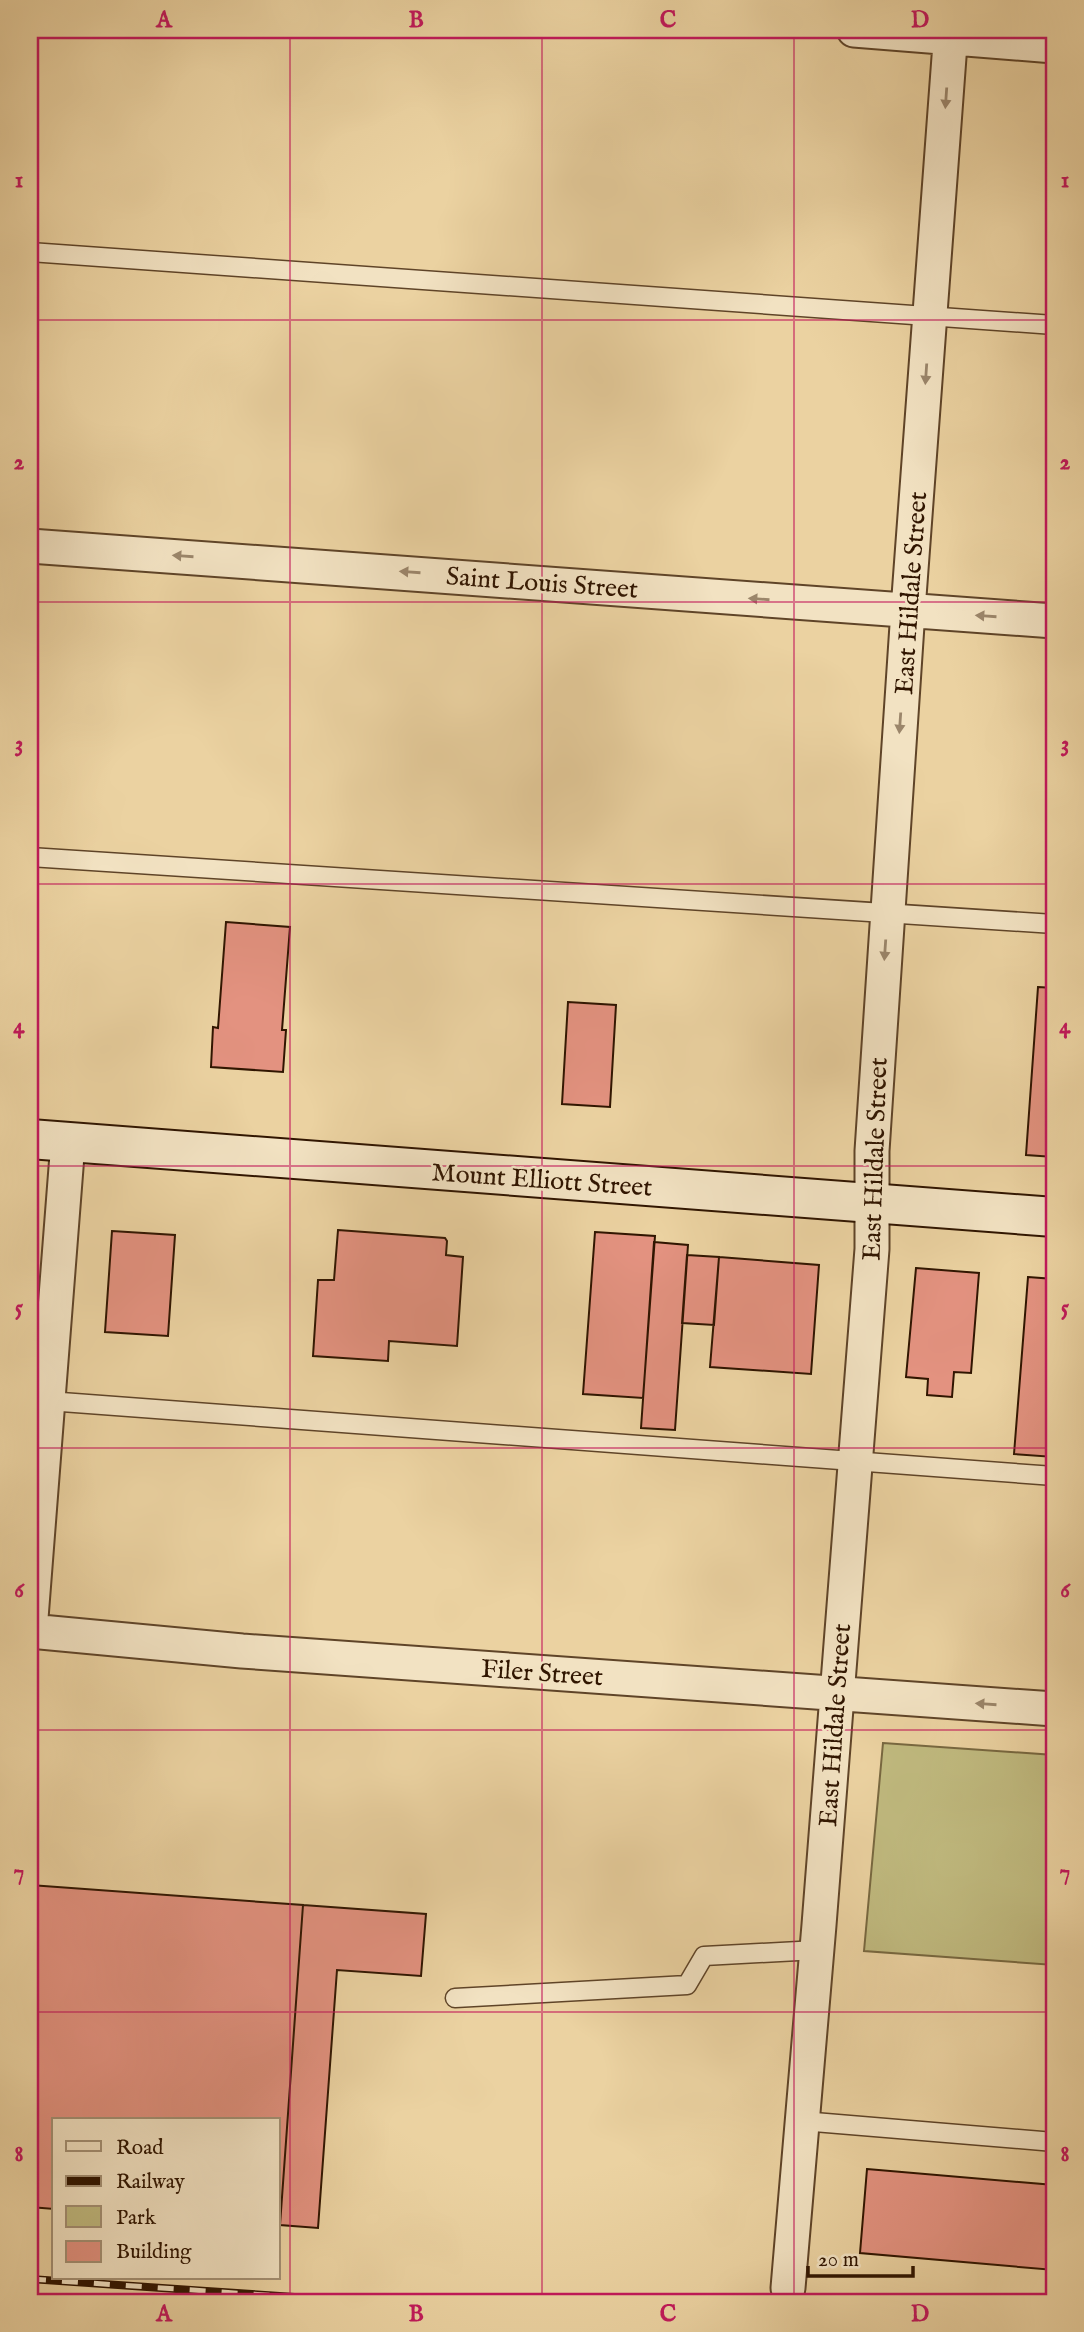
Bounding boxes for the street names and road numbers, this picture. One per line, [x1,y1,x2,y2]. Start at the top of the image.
street label: East Hildale Street [888,490,935,696]
street label: Saint Louis Street [445,560,639,607]
street label: East Hildale Street [855,1057,896,1261]
street label: Mount Elliott Street [430,1156,653,1205]
street label: East Hildale Street [812,1622,859,1828]
street label: Filer Street [480,1653,604,1694]

